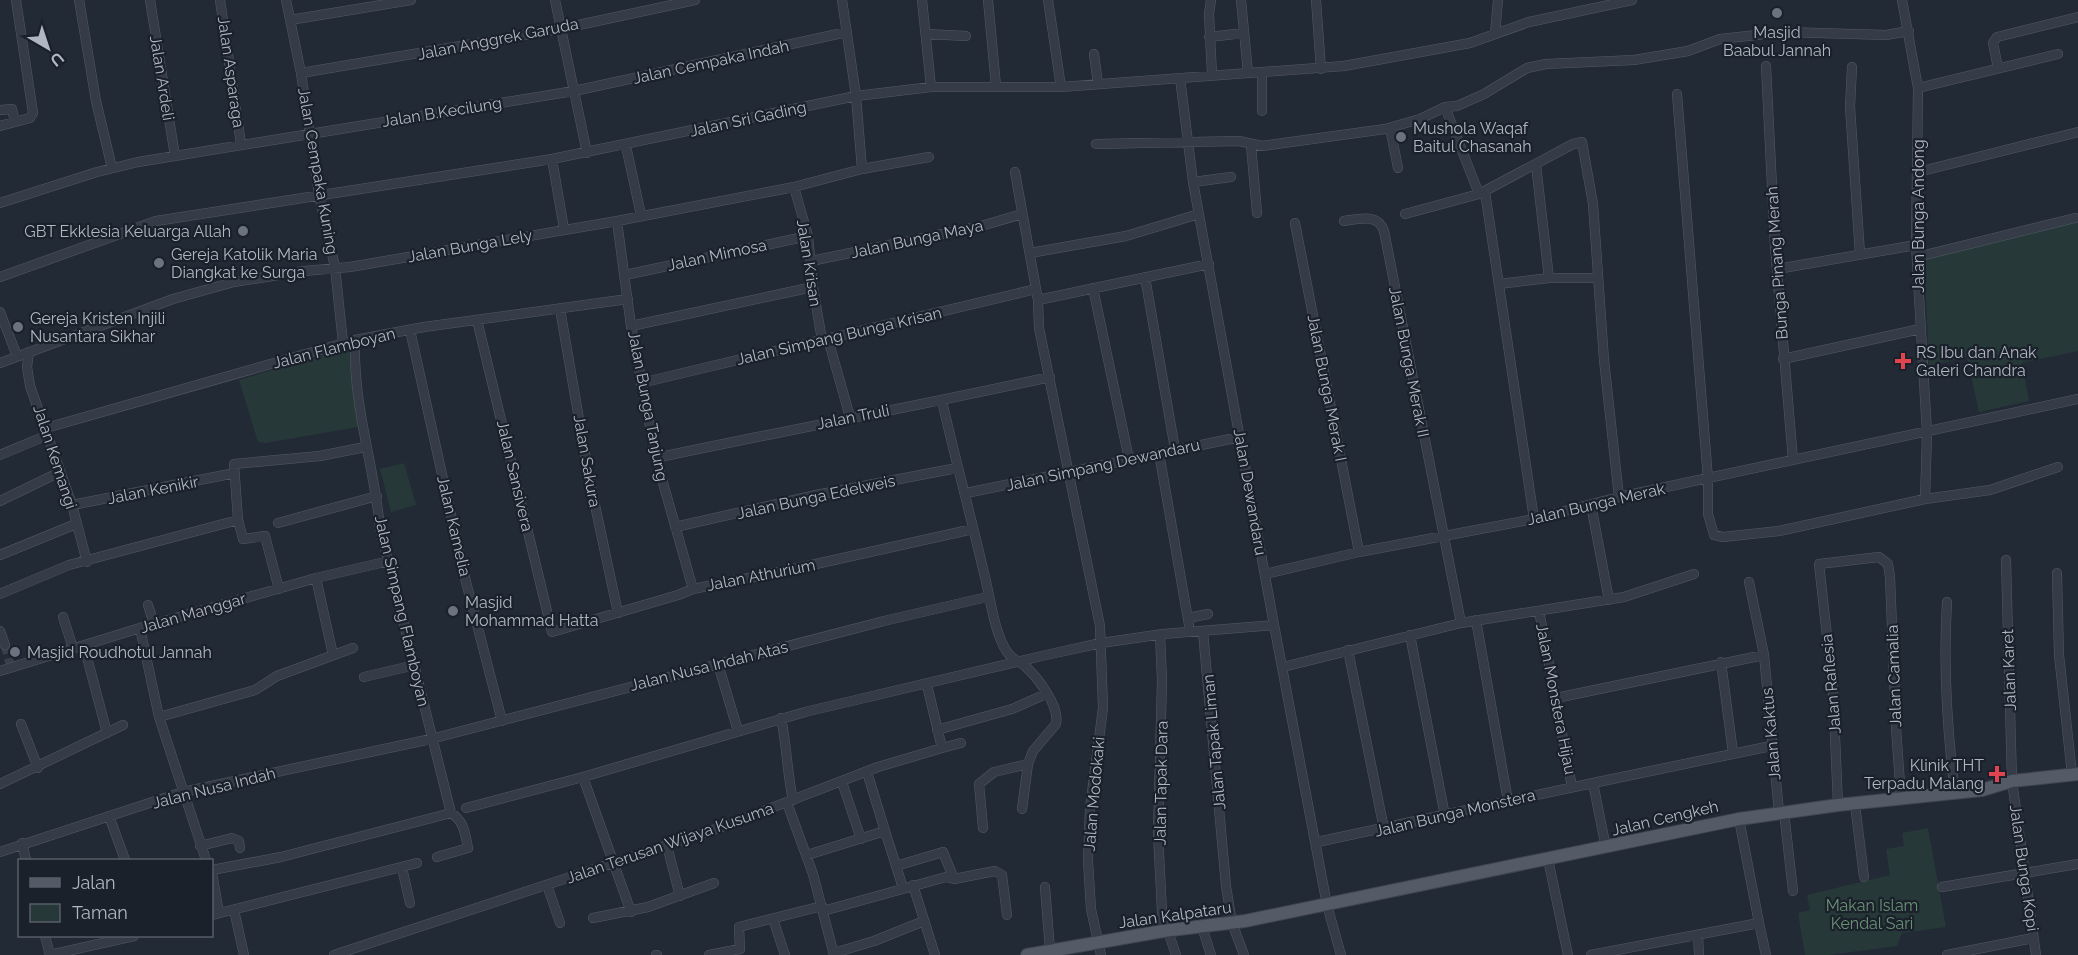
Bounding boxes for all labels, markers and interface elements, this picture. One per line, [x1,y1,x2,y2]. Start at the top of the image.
marker: Masjid Baabul Jannah [1770,6,1784,20]
street label: Jalan Anggrek Garuda [416,14,580,64]
street label: Jalan Asparaga [214,15,248,129]
north arrow [18,18,78,78]
place label: Masjid Baabul Jannah [1723,23,1831,60]
street label: Jalan Ardeli [146,34,178,122]
street label: Jalan Cempaka Indah [631,36,791,88]
text: U [46,48,68,70]
street label: Jalan Cempaka Kuning [294,86,342,256]
street label: Jalan B.Kecilung [381,93,503,131]
street label: Jalan Sri Gading [688,97,808,141]
place label: Mushola Waqaf Baitul Chasanah [1413,119,1532,156]
marker: Mushola Waqaf Baitul Chasanah [1394,130,1408,144]
street label: Jalan Bunga Andong [1909,139,1928,293]
street label: Bunga Pinang Merah [1762,186,1792,340]
street label: Jalan Bunga Maya [849,216,985,262]
street label: Jalan Krisan [793,218,825,308]
place label: GBT Ekklesia Keluarga Allah [24,222,231,241]
marker: GBT Ekklesia Keluarga Allah [236,224,250,238]
street label: Jalan Bunga Lely [406,226,534,266]
street label: Jalan Mimosa [666,235,768,275]
place label: Gereja Katolik Maria Diangkat ke Surga [171,245,318,282]
marker: Gereja Katolik Maria Diangkat ke Surga [152,256,166,270]
street label: Jalan Bunga Merak II [1385,285,1433,439]
street label: Jalan Simpang Bunga Krisan [735,303,943,369]
place label: Gereja Kristen Injili Nusantara Sikhar [30,309,165,346]
street label: Jalan Bunga Merak I [1303,313,1351,463]
marker: Gereja Kristen Injili Nusantara Sikhar [11,320,25,334]
street label: Jalan Flamboyan [271,324,397,372]
street label: Jalan Bunga Tanjung [624,329,672,483]
place label: RS Ibu dan Anak Galeri Chandra [1916,343,2037,380]
marker: RS Ibu dan Anak Galeri Chandra [1894,352,1912,370]
street label: Jalan Truli [815,401,891,433]
street label: Jalan Kemangi [29,403,81,511]
street label: Jalan Sakura [570,413,604,509]
street label: Jalan Sansivera [493,418,537,534]
street label: Jalan Dewandaru [1230,427,1270,557]
street label: Jalan Simpang Dewandaru [1004,435,1202,495]
street label: Jalan Bunga Edelweis [735,471,897,523]
street label: Jalan Kenikir [106,472,201,508]
street label: Jalan Kamelia [433,474,475,578]
street label: Jalan Bunga Merak [1525,479,1667,529]
street label: Jalan Simpang Flamboyan [371,514,433,708]
street label: Jalan Athurium [705,555,817,595]
street label: Jalan Manggar [138,589,248,637]
place label: Masjid Mohammad Hatta [465,593,598,630]
marker: Masjid Mohammad Hatta [446,604,460,618]
street label: Jalan Monstera Hijau [1532,622,1580,776]
street label: Jalan Camalia [1883,624,1905,728]
street label: Jalan Karet [1998,628,2020,711]
street label: Jalan Raflesia [1817,633,1845,735]
street label: Jalan Nusa Indah Atas [628,637,790,695]
place label: Masjid Roudhotul Jannah [27,643,212,662]
marker: Masjid Roudhotul Jannah [8,645,22,659]
street label: Jalan Tapak Liman [1199,674,1229,810]
street label: Jalan Kaktus [1757,687,1785,781]
street label: Jalan Tapak Dara [1150,721,1172,845]
street label: Jalan Modokaki [1080,736,1108,852]
place label: Klinik THT Terpadu Malang [1864,756,1984,793]
street label: Jalan Nusa Indah [150,763,278,813]
marker: Klinik THT Terpadu Malang [1988,765,2006,783]
street label: Jalan Bunga Monstera [1373,785,1537,841]
street label: Jalan Cengkeh [1610,796,1720,840]
street label: Jalan Terusan Wijaya Kusuma [564,799,776,887]
street label: Jalan Bunga Kopi [2006,803,2042,933]
legend [18,859,213,937]
text: Jalan [72,872,116,893]
park label: Makan Islam Kendal Sari [1826,896,1918,933]
street label: Jalan Kalpataru [1117,898,1233,932]
text: Taman [72,902,128,923]

